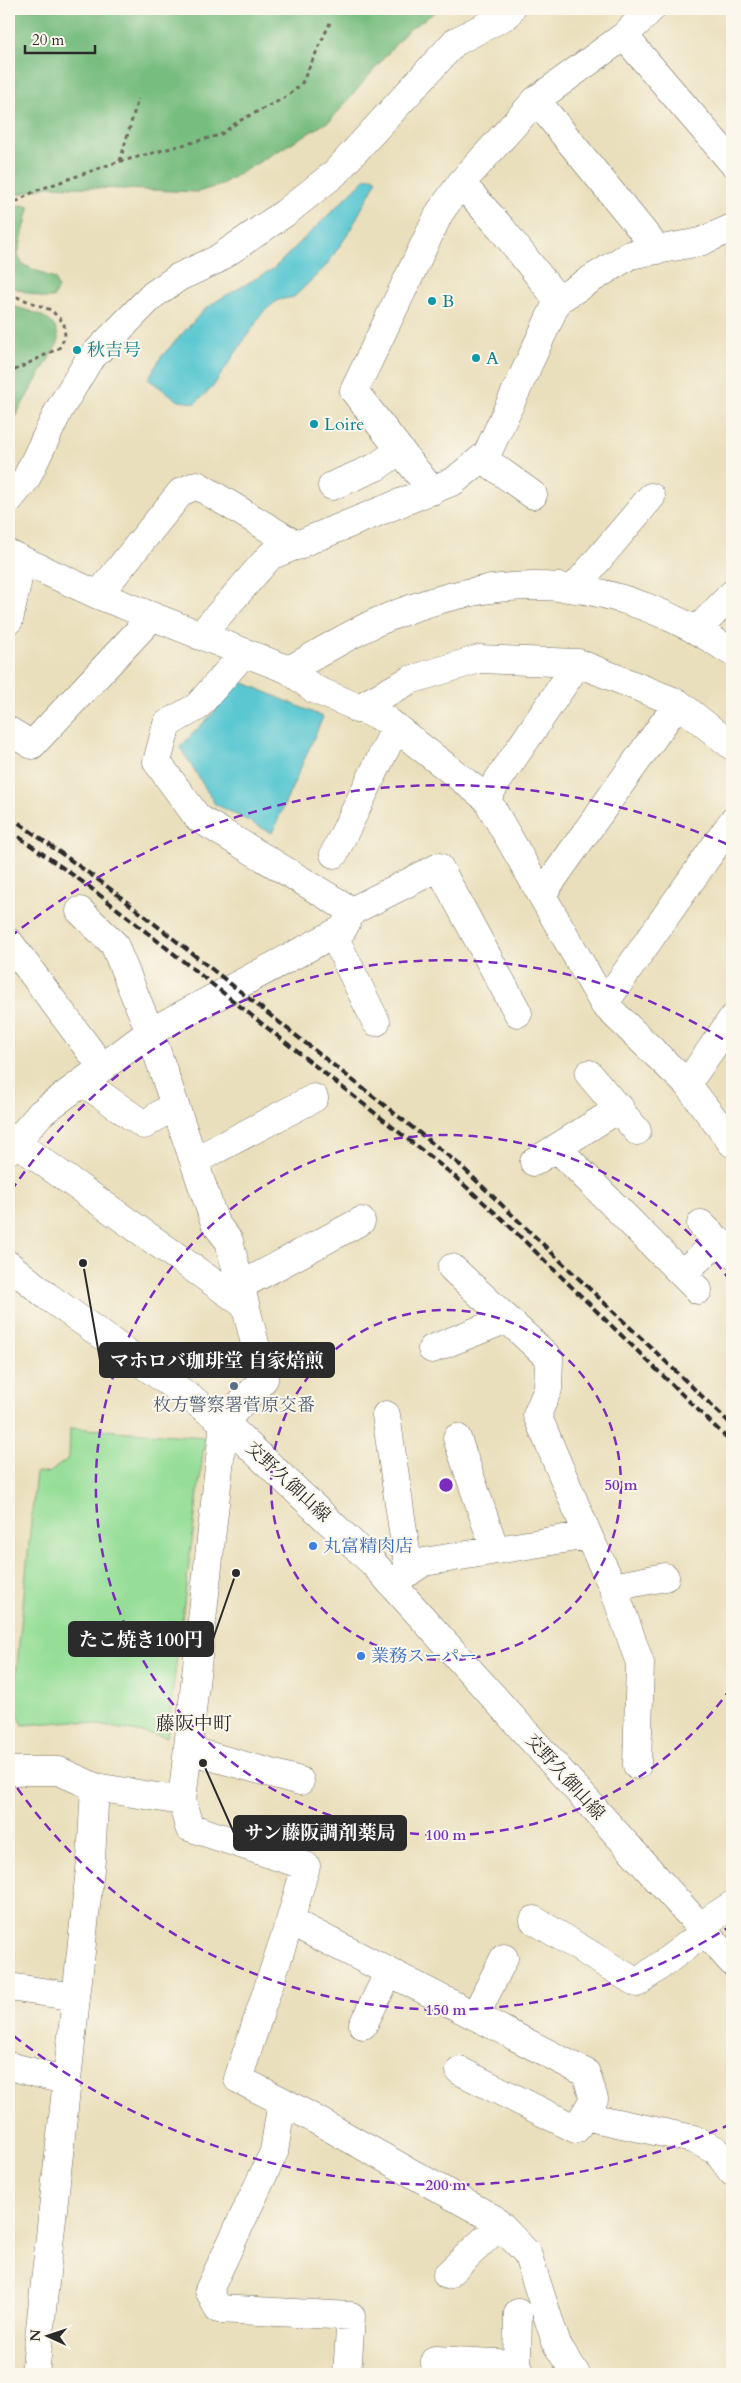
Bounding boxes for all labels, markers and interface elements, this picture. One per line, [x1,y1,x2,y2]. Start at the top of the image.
scale bar [25,22,95,54]
text: 20 m [32,30,64,50]
place label: B [442,289,454,314]
marker: B [426,295,438,307]
place label: 秋吉号 [87,338,141,363]
marker: 秋吉号 [71,344,83,356]
place label: A [486,346,499,371]
marker: A [470,352,482,364]
place label: Loire [324,412,364,437]
marker: Loire [308,418,320,430]
callout: マホロバ珈琲堂 自家焙煎 [100,1343,334,1377]
text: マホロバ珈琲堂 自家焙煎 [110,1348,324,1374]
marker: 枚方警察署菅原交番 [228,1380,240,1392]
place label: 枚方警察署菅原交番 [153,1393,315,1418]
street label: 交野久御山線 [240,1436,336,1528]
text: 50 m [604,1475,638,1495]
centre of rings [437,1476,455,1494]
place label: 丸富精肉店 [323,1534,413,1559]
marker: 丸富精肉店 [307,1540,319,1552]
callout: たこ焼き100円 [69,1622,213,1656]
text: たこ焼き100円 [79,1627,203,1653]
place label: 業務スーパー [371,1644,477,1669]
marker: 業務スーパー [355,1650,367,1662]
district label: 藤阪中町 [156,1711,232,1737]
street label: 交野久御山線 [520,1729,610,1825]
callout: サン藤阪調剤薬局 [234,1816,406,1850]
text: サン藤阪調剤薬局 [244,1820,396,1846]
text: 100 m [426,1825,467,1845]
text: 150 m [426,2000,467,2020]
text: 200 m [426,2175,467,2195]
north arrow [22,2310,72,2360]
text: N [26,2329,45,2342]

